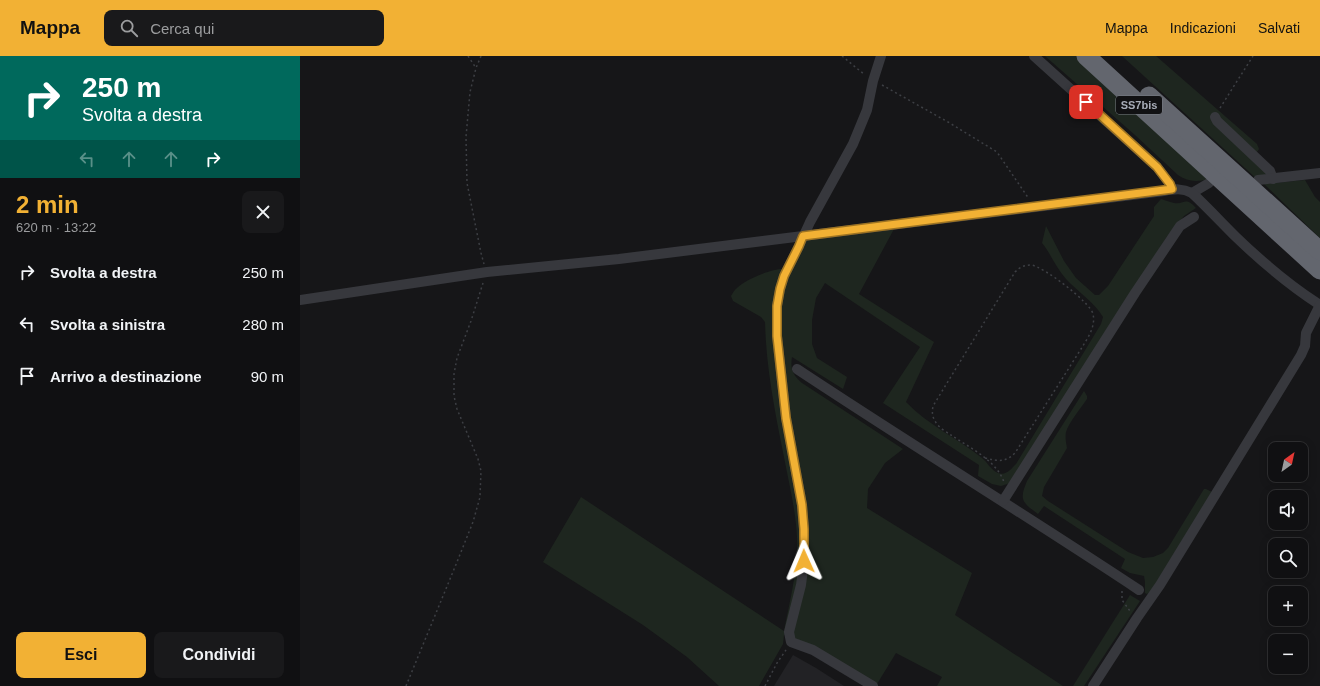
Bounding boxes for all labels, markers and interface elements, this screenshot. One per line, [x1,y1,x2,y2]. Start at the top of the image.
search box [104,10,384,46]
text: Mappa [20,17,80,38]
icon: search [118,17,140,39]
text: Cerca qui [150,20,214,37]
text: Mappa [1105,20,1148,36]
text: Indicazioni [1170,20,1236,36]
text: Salvati [1258,20,1300,36]
icon: right [16,72,68,124]
text: 250 m [82,72,161,103]
pin [1069,85,1103,119]
icon: arrive [1075,91,1097,113]
road number: SS7bis [1116,96,1162,114]
text: Svolta a destra [82,105,202,125]
icon: left [76,148,98,170]
icon: ahead [118,148,140,170]
icon: ahead [160,148,182,170]
icon: right [202,148,224,170]
text: 2 min [16,191,79,218]
button: close [242,191,284,233]
text: 620 m · 13:22 [16,220,96,235]
icon: right [16,261,38,283]
text: Svolta a destra [50,264,157,281]
text: 250 m [242,264,284,281]
icon: left [16,313,38,335]
text: Svolta a sinistra [50,316,165,333]
text: 280 m [242,316,284,333]
icon: arrive [16,365,38,387]
text: Arrivo a destinazione [50,368,202,385]
text: 90 m [251,368,284,385]
north arrow [1268,442,1308,482]
map controls [1268,442,1308,674]
button: sound [1268,490,1308,530]
button: search [1268,538,1308,578]
position arrow [783,540,825,582]
button: + [1268,586,1308,626]
button: Esci [16,632,146,678]
button: Condividi [154,632,284,678]
button: − [1268,634,1308,674]

